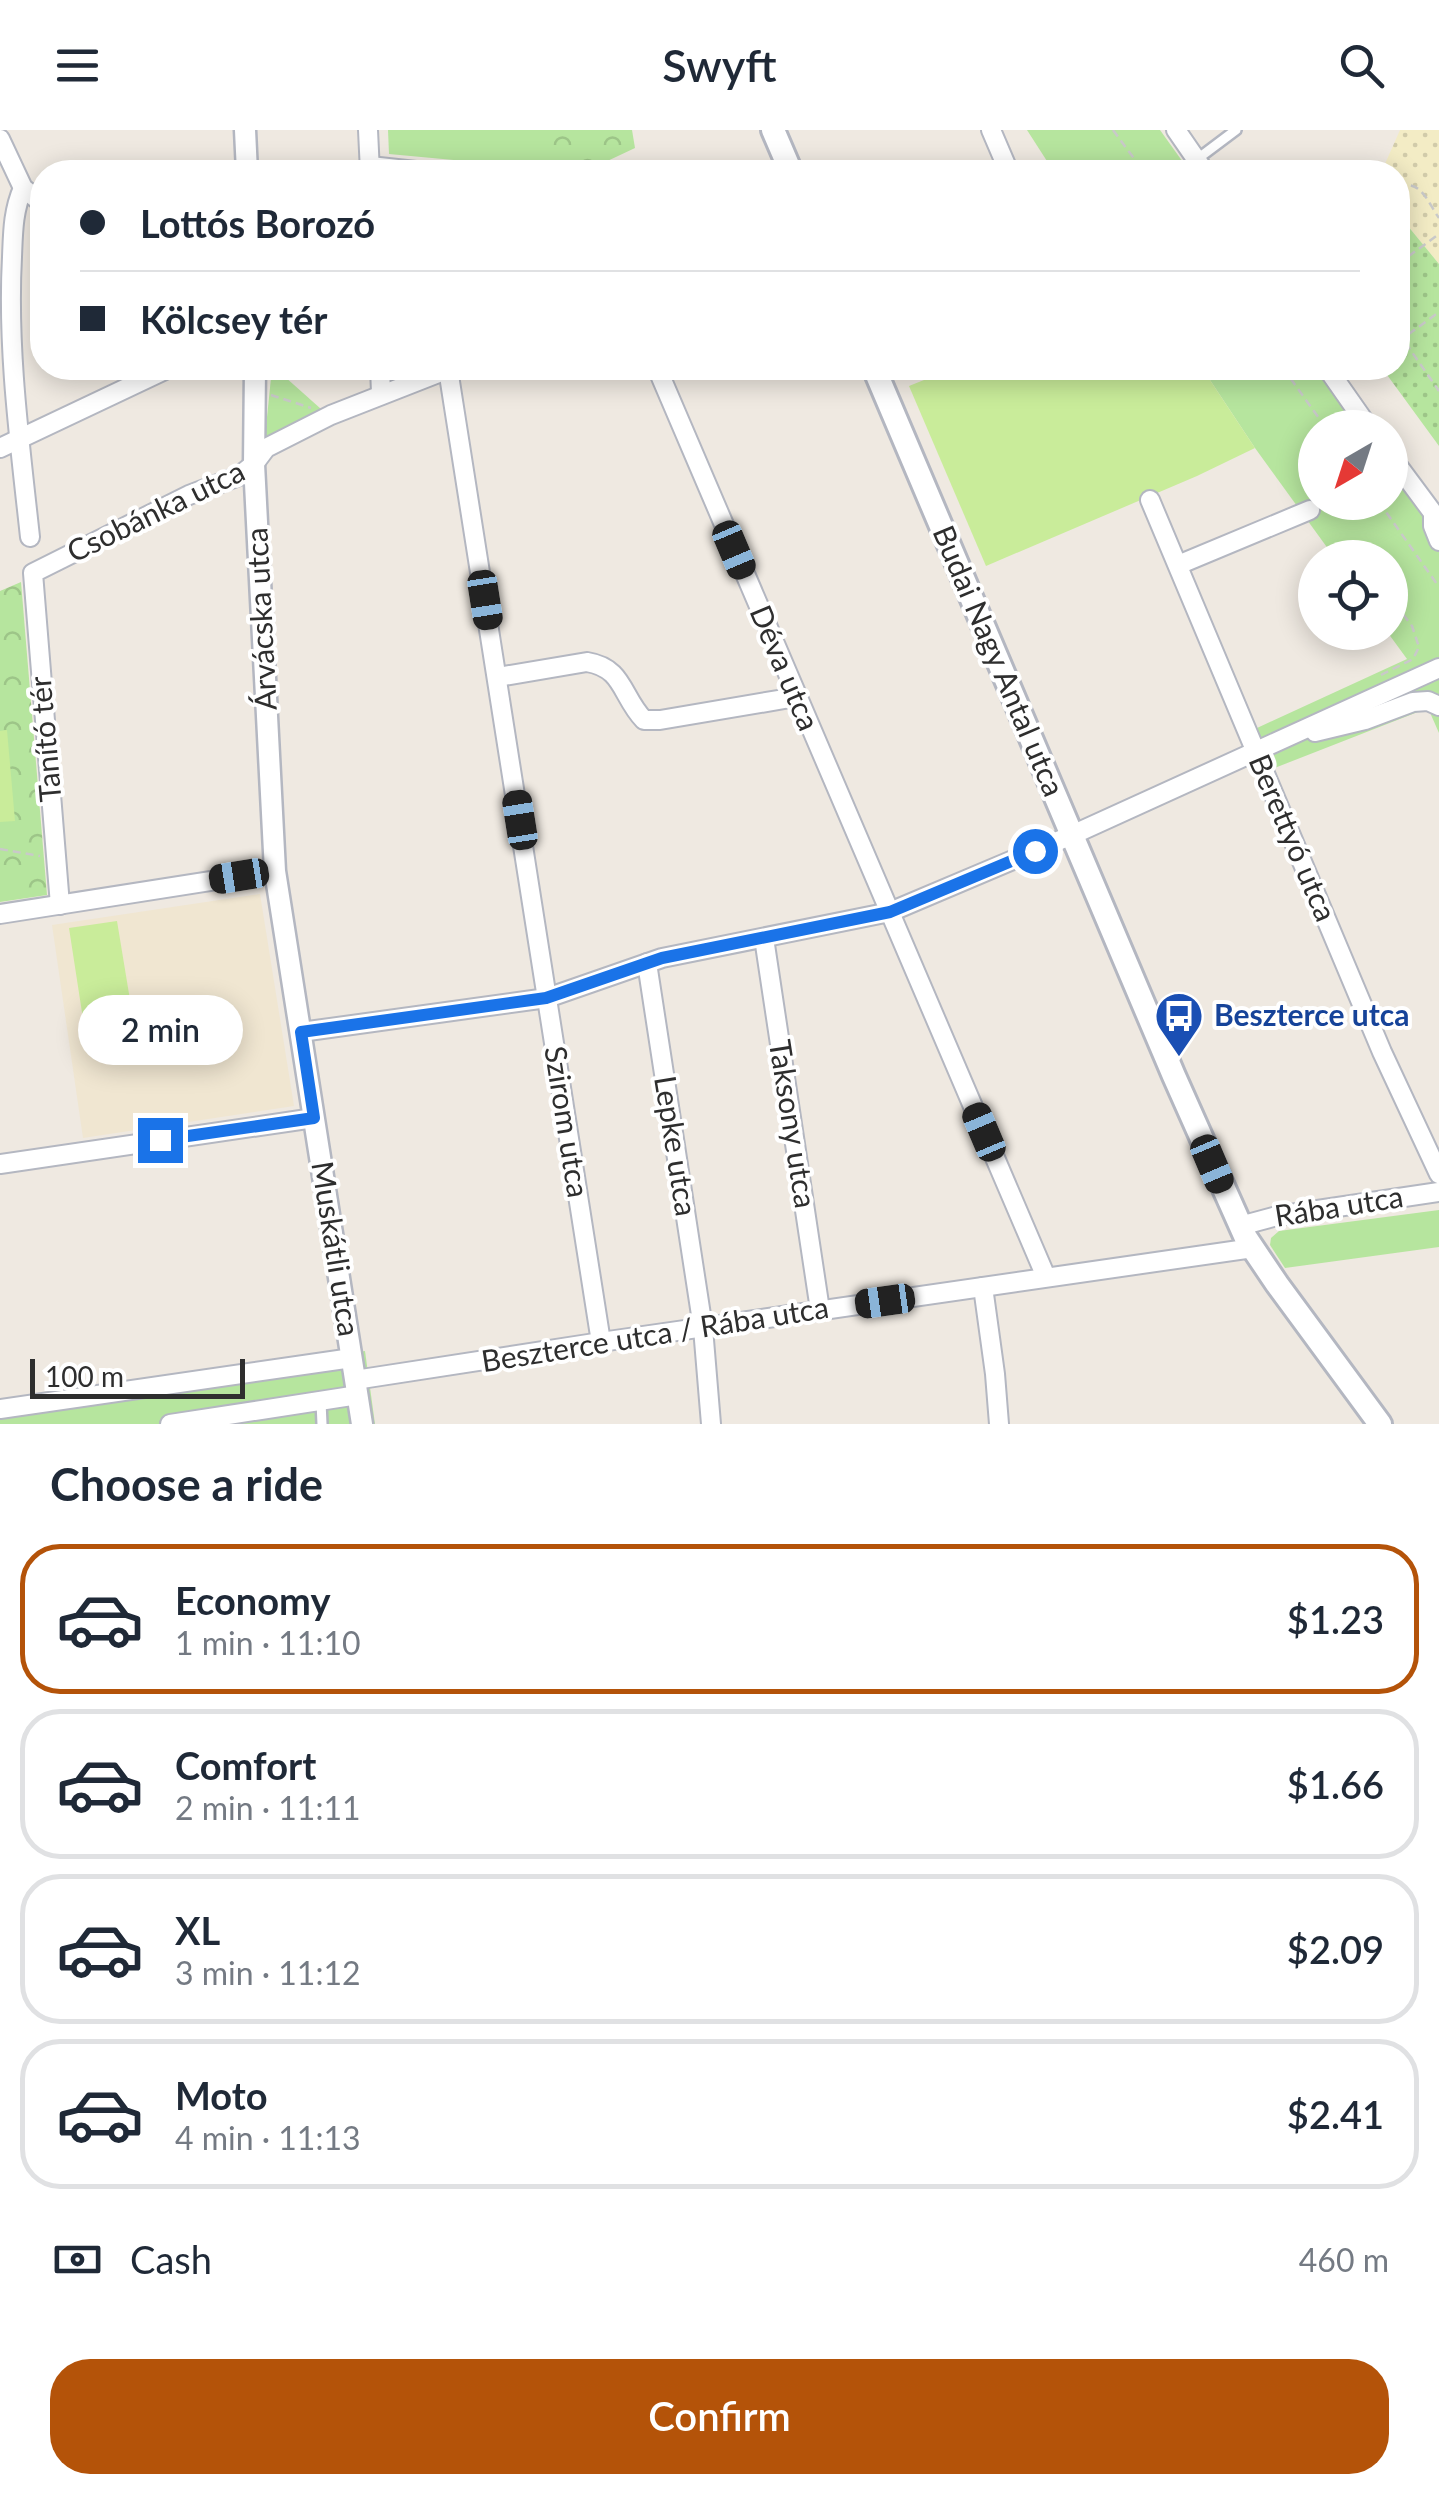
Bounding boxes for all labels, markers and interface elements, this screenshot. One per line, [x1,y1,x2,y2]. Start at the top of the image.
icon: menu [50,38,105,93]
text: Swyft [662,38,777,92]
icon: search [1334,38,1389,93]
text: Lottós Borozó [140,200,375,246]
text: Kölcsey tér [140,296,327,342]
north arrow [1298,410,1408,520]
map controls [1298,410,1408,650]
street label: Csobánka utca [61,452,250,569]
car [708,517,760,583]
street label: Budai Nagy Antal utca [926,519,1073,801]
street label: Árvácska utca [237,527,283,711]
button: locate [1298,540,1408,650]
car [465,568,505,632]
street label: Déva utca [743,599,828,735]
street label: Tanító tér [21,675,67,803]
street label: Berettyó utca [1243,748,1345,926]
car [500,788,540,852]
route start [1013,829,1058,874]
car [207,856,271,896]
bus stop icon: Beszterce utca [1153,990,1205,1058]
callout: 2 min [78,995,242,1065]
place label: Beszterce utca [1214,996,1410,1032]
text: 2 min [121,1010,200,1049]
street label: Taksony utca [763,1037,825,1210]
street label: Szirom utca [538,1043,598,1200]
street label: Lepke utca [648,1073,706,1218]
car [958,1099,1010,1165]
route end [138,1118,183,1163]
car [1186,1131,1238,1197]
street label: Muskátli utca [305,1159,369,1339]
street label: Rába utca [1272,1177,1405,1233]
car [853,1282,917,1320]
street label: Beszterce utca / Rába utca [479,1288,831,1378]
scale bar [30,1354,245,1398]
text: 100 m [45,1359,124,1393]
text: Choose a ride [50,1457,323,1511]
icon: car [55,1574,145,1664]
text: Economy [175,1577,330,1623]
text: $1.23 [1287,1596,1384,1642]
text: 1 min · 11:10 [175,1623,361,1662]
icon: car [55,1739,145,1829]
text: Comfort [175,1742,316,1788]
text: $1.66 [1287,1761,1384,1807]
text: 2 min · 11:11 [175,1788,361,1827]
icon: car [55,1904,145,1994]
text: XL [175,1907,220,1953]
text: $2.09 [1287,1926,1384,1972]
text: 3 min · 11:12 [175,1953,361,1992]
icon: car [55,2069,145,2159]
text: Moto [175,2072,268,2118]
text: $2.41 [1287,2091,1384,2137]
text: 4 min · 11:13 [175,2118,361,2157]
icon: cash [50,2232,105,2287]
text: Cash [130,2236,212,2282]
text: 460 m [1299,2240,1389,2279]
button: Confirm [50,2359,1389,2474]

